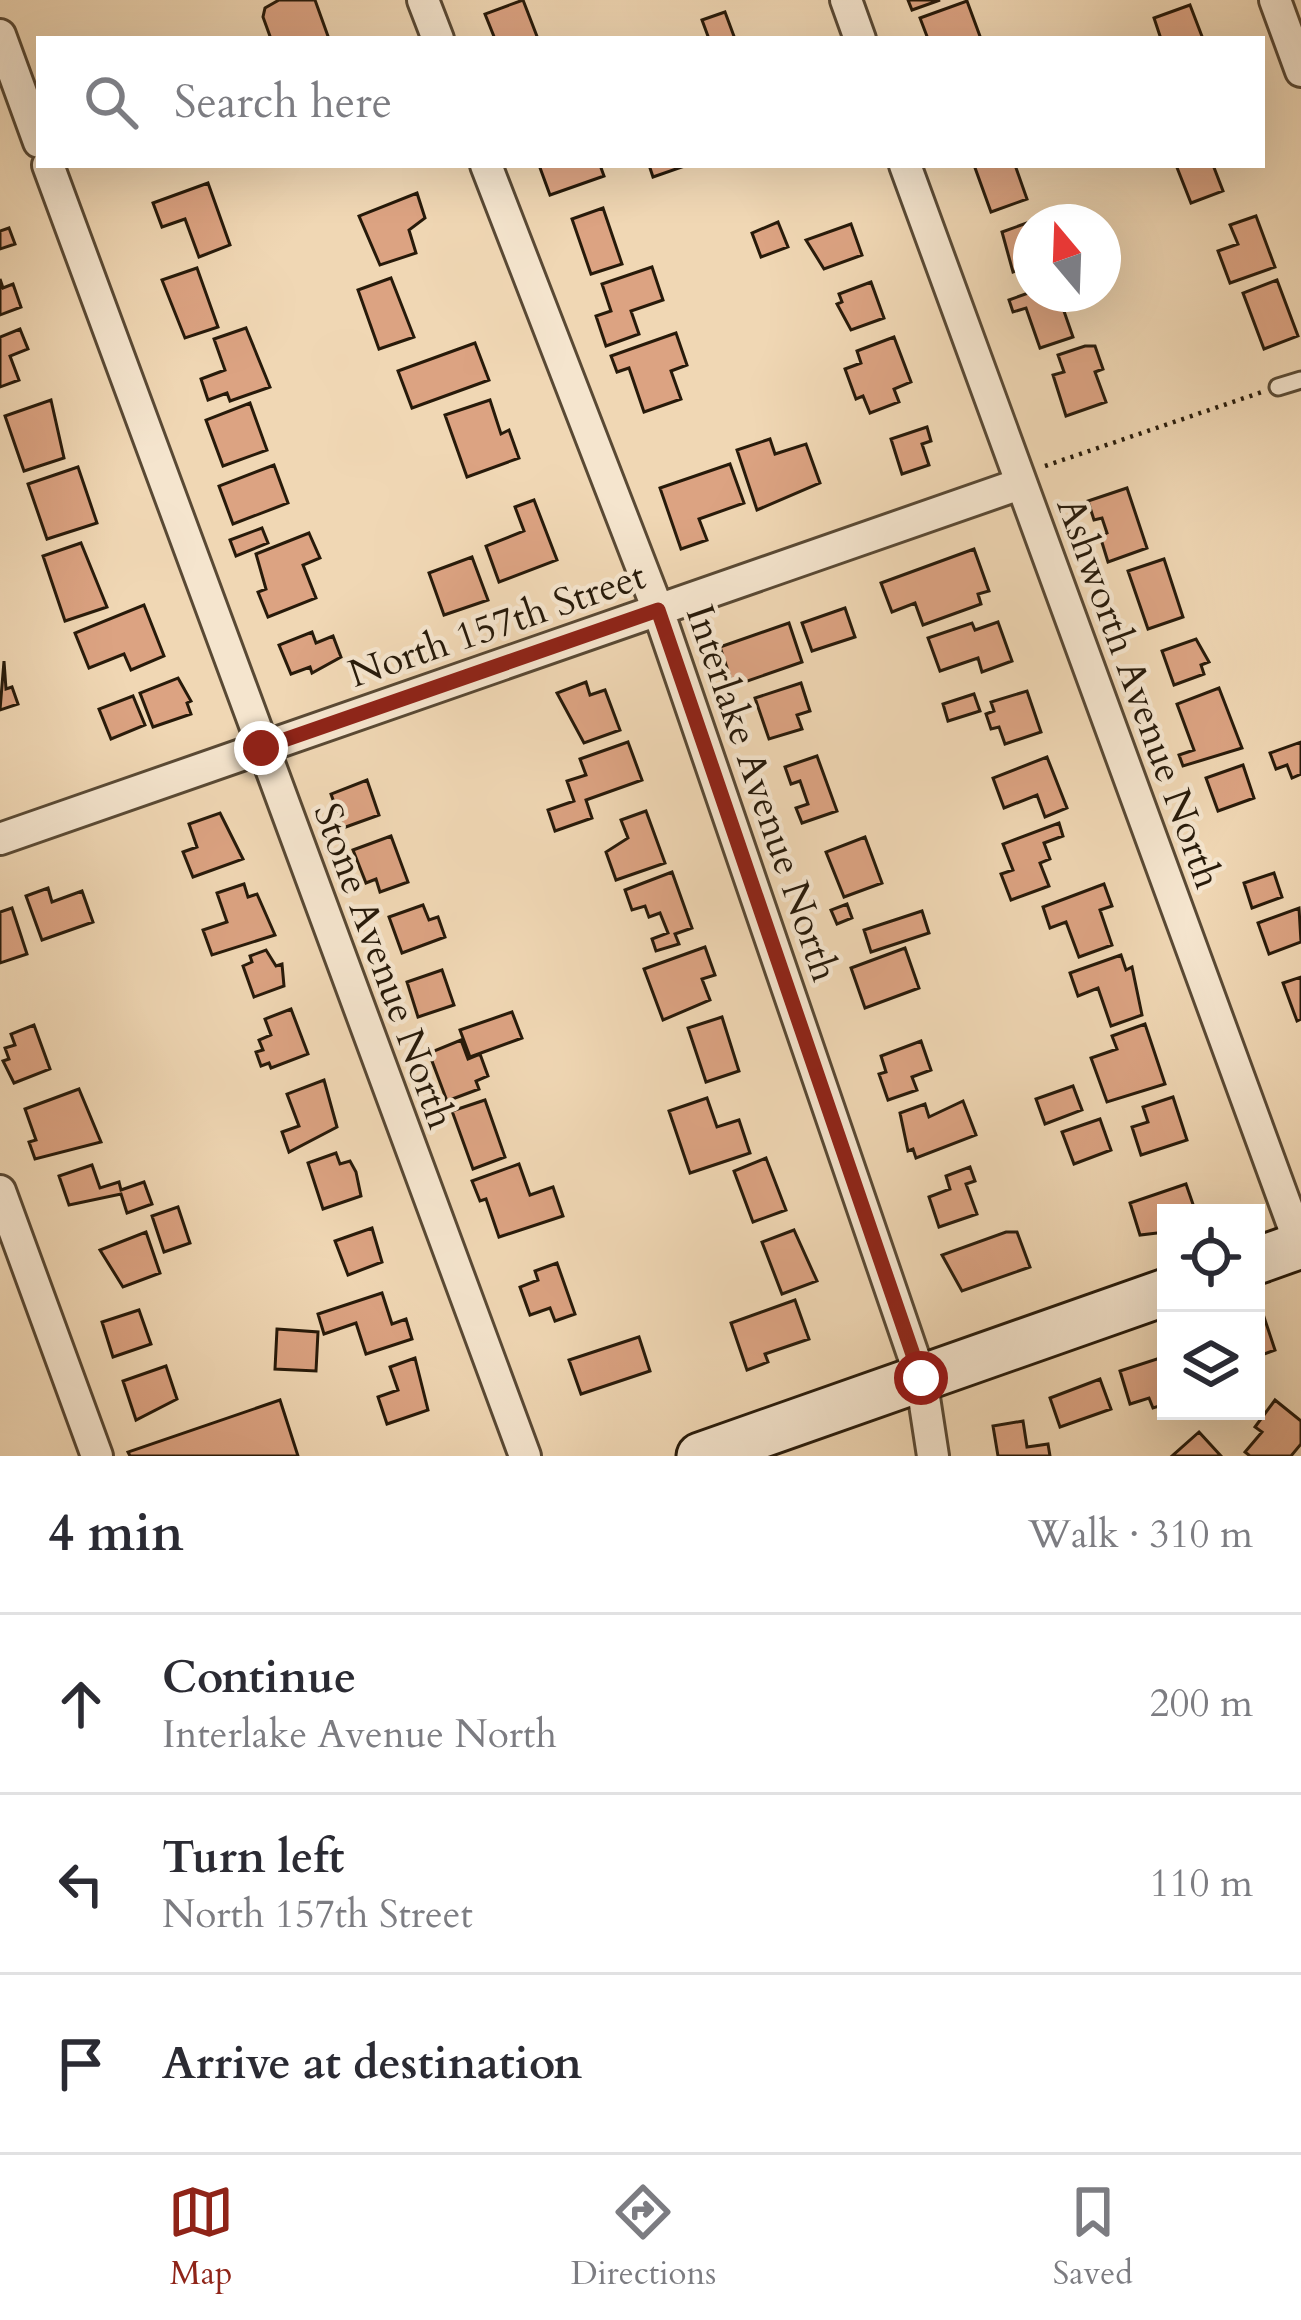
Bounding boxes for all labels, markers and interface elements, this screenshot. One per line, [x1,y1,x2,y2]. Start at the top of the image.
search box [36,36,1265,168]
icon: search [78,69,144,135]
text: Search here [174,72,392,133]
north arrow [1013,204,1121,312]
street label: Ashworth Avenue North [1044,490,1234,896]
street label: North 157th Street [341,549,653,701]
street label: Interlake Avenue North [673,598,851,988]
route end [234,721,288,775]
street label: Stone Avenue North [301,796,467,1136]
map controls [1157,1204,1265,1420]
button: locate [1157,1204,1265,1312]
button: layers [1157,1312,1265,1420]
route start [894,1351,948,1405]
text: 4 min [48,1499,184,1569]
text: Walk · 310 m [1028,1508,1253,1561]
text: Continue [162,1647,356,1708]
icon: ahead [48,1671,114,1737]
text: 200 m [1150,1677,1253,1730]
text: Interlake Avenue North [162,1708,557,1761]
text: Turn left [162,1827,344,1888]
icon: left [48,1851,114,1917]
text: 110 m [1150,1857,1253,1910]
text: North 157th Street [162,1888,473,1941]
icon: arrive [48,2031,114,2097]
text: Arrive at destination [162,2033,582,2094]
tab: Map [168,2179,234,2296]
tab: Directions [571,2179,716,2296]
tab: Saved [1053,2179,1133,2296]

